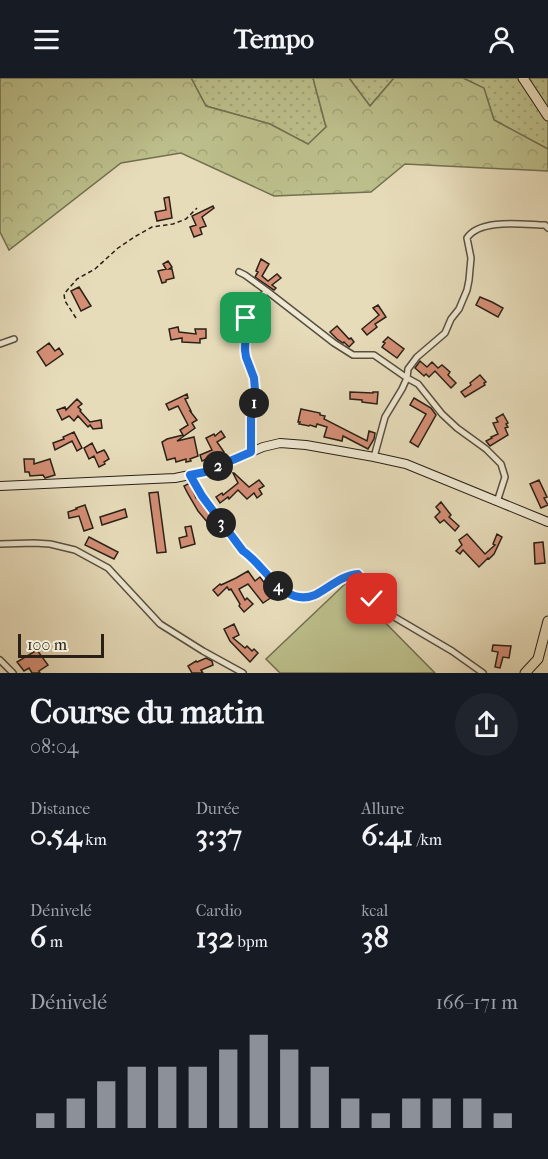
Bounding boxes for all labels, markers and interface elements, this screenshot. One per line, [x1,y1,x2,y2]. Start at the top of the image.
icon: menu [30,23,63,56]
text: Tempo [234,23,314,55]
icon: person [485,23,518,56]
pin [220,292,271,343]
icon: arrive [229,301,262,334]
pin: 1 [239,388,269,418]
text: 1 [251,393,257,412]
pin: 2 [203,451,233,481]
text: 2 [214,456,222,475]
pin: 3 [206,508,236,538]
text: 3 [218,513,224,532]
pin: 4 [263,571,293,601]
pin [346,573,397,624]
text: 4 [273,576,283,595]
icon: check [355,582,388,615]
scale bar [18,631,104,658]
text: 100 m [27,635,67,654]
text: Course du matin [30,693,264,732]
button: share [455,693,518,756]
text: 08:04 [30,735,79,758]
text: Distance [30,799,90,818]
text: Durée [196,799,239,818]
text: Allure [361,799,404,818]
text: 0.54 [30,818,82,853]
text: 3:37 [196,818,242,853]
text: 6:41 [361,818,413,853]
text: km [82,830,107,849]
text: /km [413,830,442,849]
text: Dénivelé [30,901,92,920]
text: Cardio [196,901,242,920]
text: kcal [361,901,388,920]
text: 6 [30,920,46,955]
text: 132 [196,920,234,955]
text: 38 [361,920,389,955]
text: m [46,932,63,951]
text: bpm [234,932,268,951]
text: Dénivelé [30,991,107,1014]
text: 166–171 m [436,991,518,1014]

